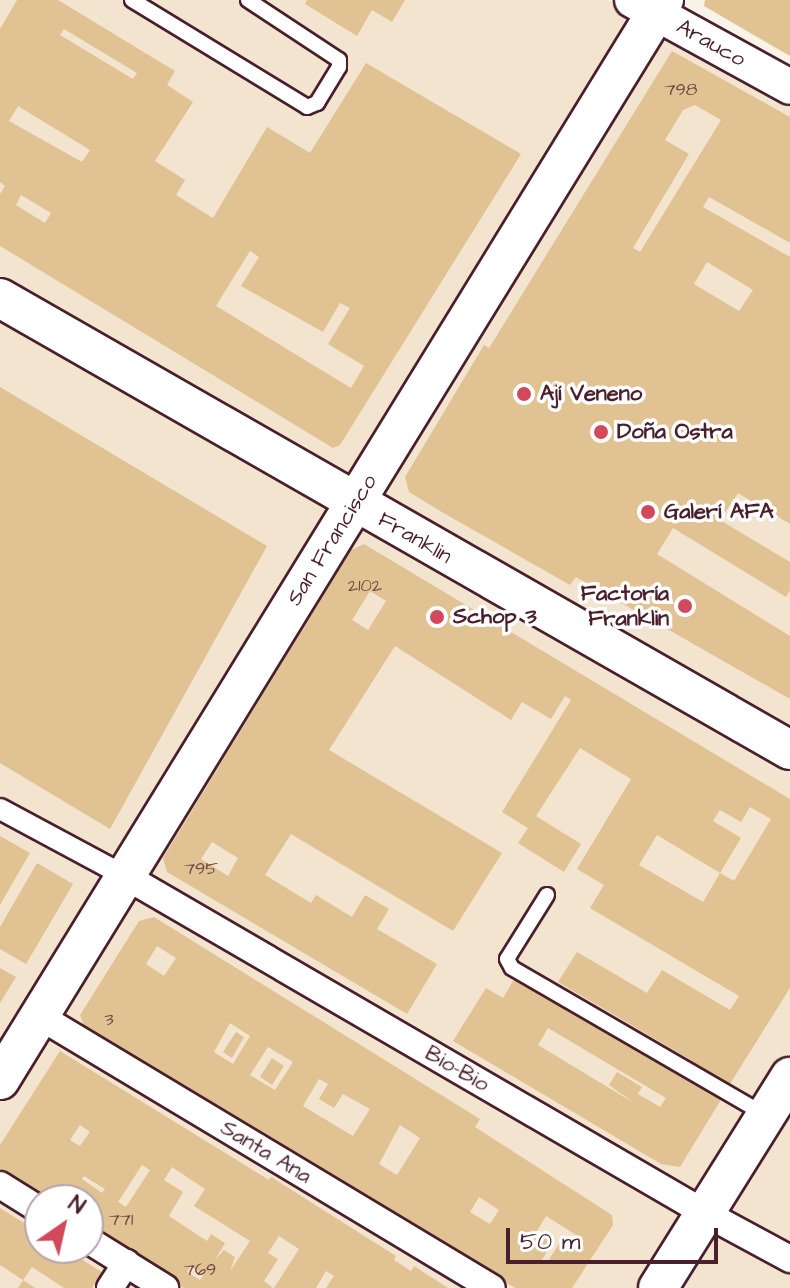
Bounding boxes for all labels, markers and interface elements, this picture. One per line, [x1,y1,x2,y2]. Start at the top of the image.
street label: Arauco [672,13,750,73]
house number: 798 [665,79,697,101]
place label: Ají Veneno [540,381,642,407]
marker: Ají Veneno [515,385,533,403]
place label: Doña Ostra [617,419,733,445]
marker: Doña Ostra [592,423,610,441]
street label: San Francisco [281,470,383,610]
place label: Galerí AFA [664,499,773,525]
marker: Galerí AFA [639,503,657,521]
street label: Franklin [373,506,457,570]
house number: 2102 [348,575,382,597]
place label: Factoría Franklin [581,580,669,632]
marker: Factoría Franklin [676,597,694,615]
place label: Schop 3 [453,604,537,630]
marker: Schop 3 [428,608,446,626]
house number: 795 [184,858,218,880]
house number: 3 [104,1009,114,1031]
street label: Bio-Bio [420,1040,494,1098]
street label: Santa Ana [216,1115,316,1189]
north arrow [24,1184,104,1264]
text: N [62,1189,91,1222]
house number: 771 [109,1209,133,1231]
scale bar [510,1212,722,1262]
text: 50 m [520,1225,580,1259]
house number: 769 [184,1259,216,1281]

